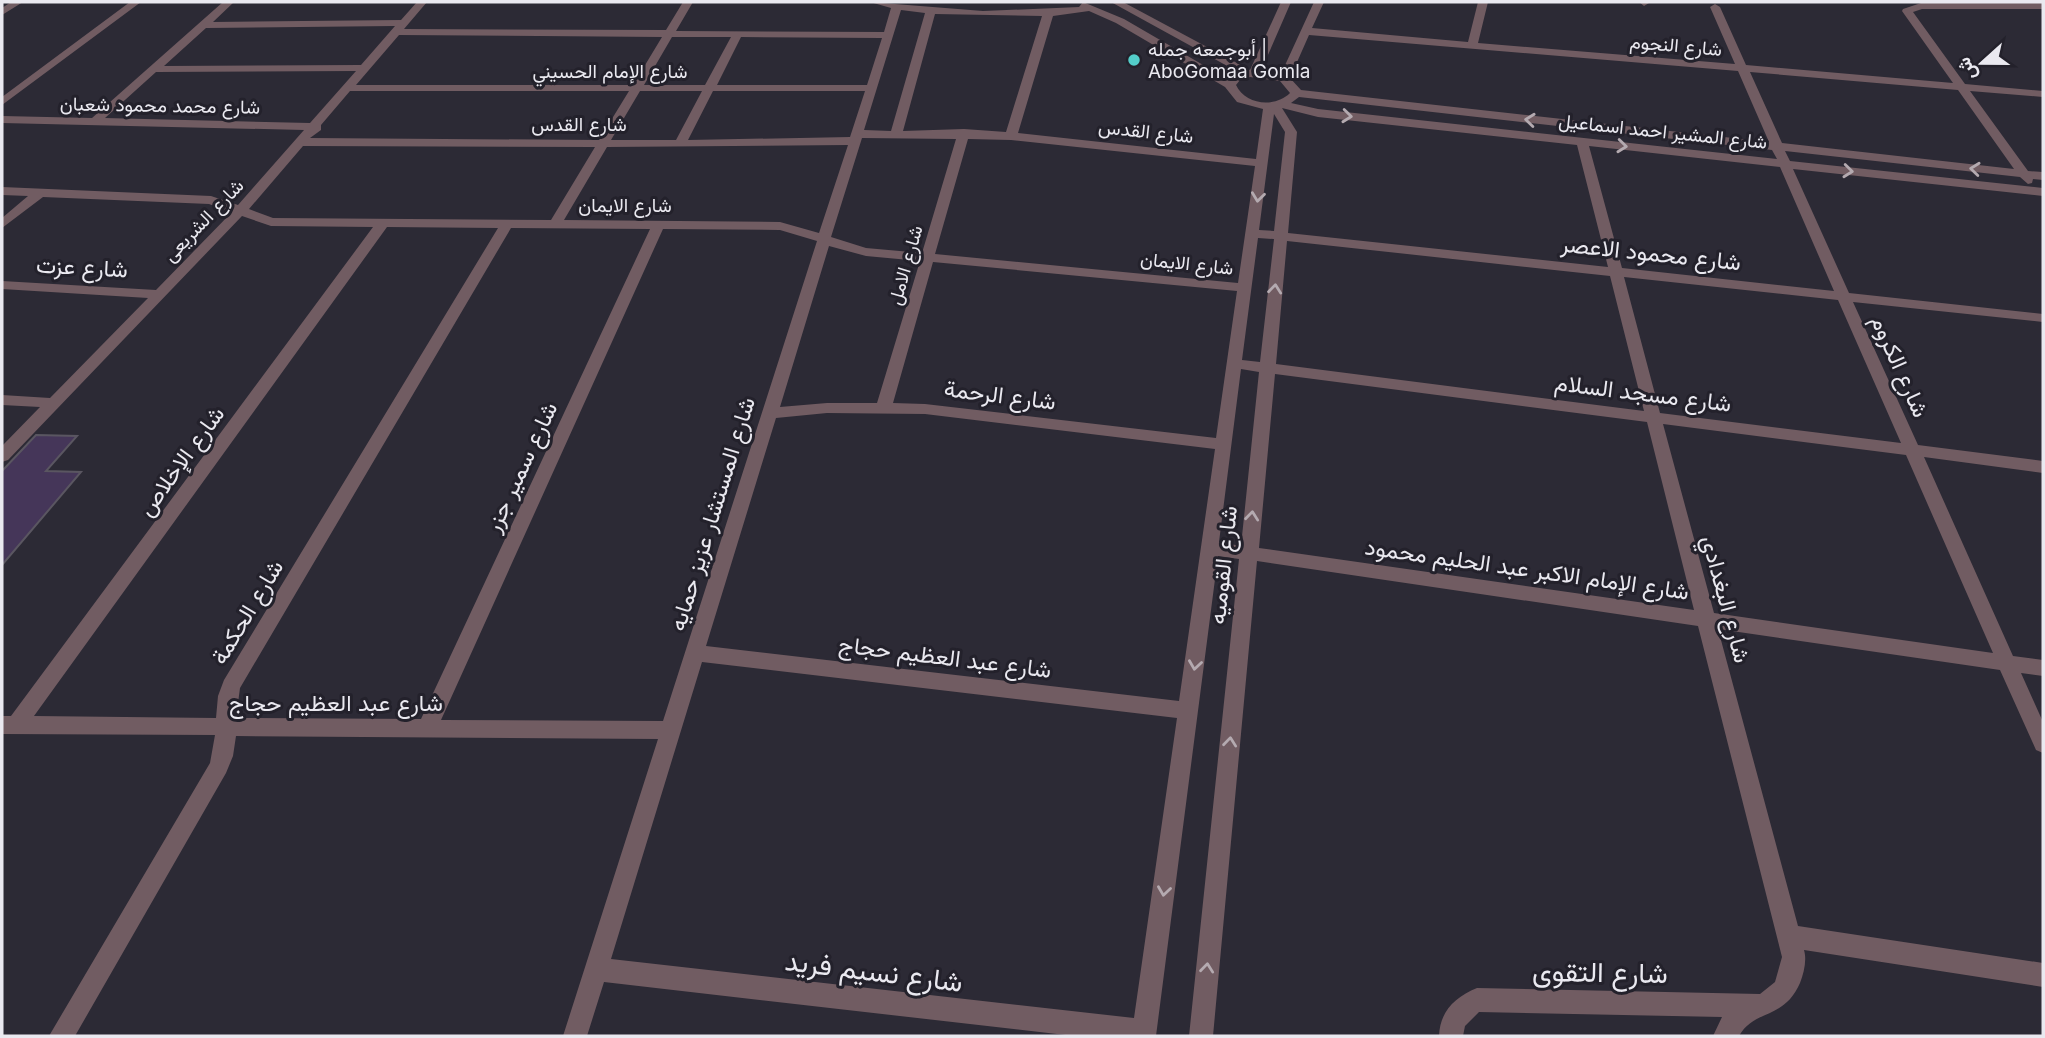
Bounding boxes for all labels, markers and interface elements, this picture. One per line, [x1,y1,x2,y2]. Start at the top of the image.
north arrow [1947,28,2017,98]
street label: شارع النجوم [1629,30,1723,62]
place label: أبوجمعه جمله | AboGomaa Gomla [1148,38,1311,83]
marker: أبوجمعه جمله | AboGomaa Gomla [1126,52,1142,68]
text: ش [1952,54,1981,84]
street label: شارع الإمام الحسيني [532,60,688,87]
street label: شارع محمد محمود شعبان [60,92,260,120]
one-way arrow [1341,109,1353,124]
street label: شارع المشير احمد اسماعيل [1557,109,1768,155]
one-way arrow [1524,112,1536,127]
street label: شارع القدس [531,113,627,137]
street label: شارع القدس [1097,115,1195,149]
one-way arrow [1616,139,1627,154]
one-way arrow [1970,162,1981,177]
one-way arrow [1842,163,1854,178]
street label: شارع الشريعى [158,174,249,267]
one-way arrow [1250,191,1265,203]
street label: شارع الايمان [578,194,672,218]
street label: شارع الامل [883,223,929,308]
street label: شارع محمود الاعصر [1559,230,1742,278]
street label: شارع الايمان [1139,247,1235,281]
street label: شارع عزت [35,251,129,285]
one-way arrow [1267,283,1282,294]
street label: شارع الكروم [1863,311,1935,422]
street label: شارع مسجد السلام [1553,368,1733,420]
street label: شارع الرحمة [942,374,1057,418]
street label: شارع المستشار عزيز حمايه [663,394,763,635]
street label: شارع سمير جزر [478,397,565,538]
street label: شارع الإخلاص [132,401,232,523]
street label: شارع القوميه [1203,504,1245,626]
one-way arrow [1245,510,1260,521]
street label: شارع الإمام الاكبر عبد الحليم محمود [1363,532,1691,608]
street label: شارع البغدادي [1691,532,1756,667]
street label: شارع الحكمة [205,555,291,670]
street label: شارع عبد العظيم حجاج [837,630,1053,686]
one-way arrow [1188,660,1203,671]
street label: شارع عبد العظيم حجاج [229,689,443,719]
one-way arrow [1222,736,1237,747]
one-way arrow [1157,885,1172,897]
street label: شارع نسيم فريد [783,943,965,1001]
street label: شارع التقوى [1532,954,1668,992]
one-way arrow [1199,963,1214,974]

